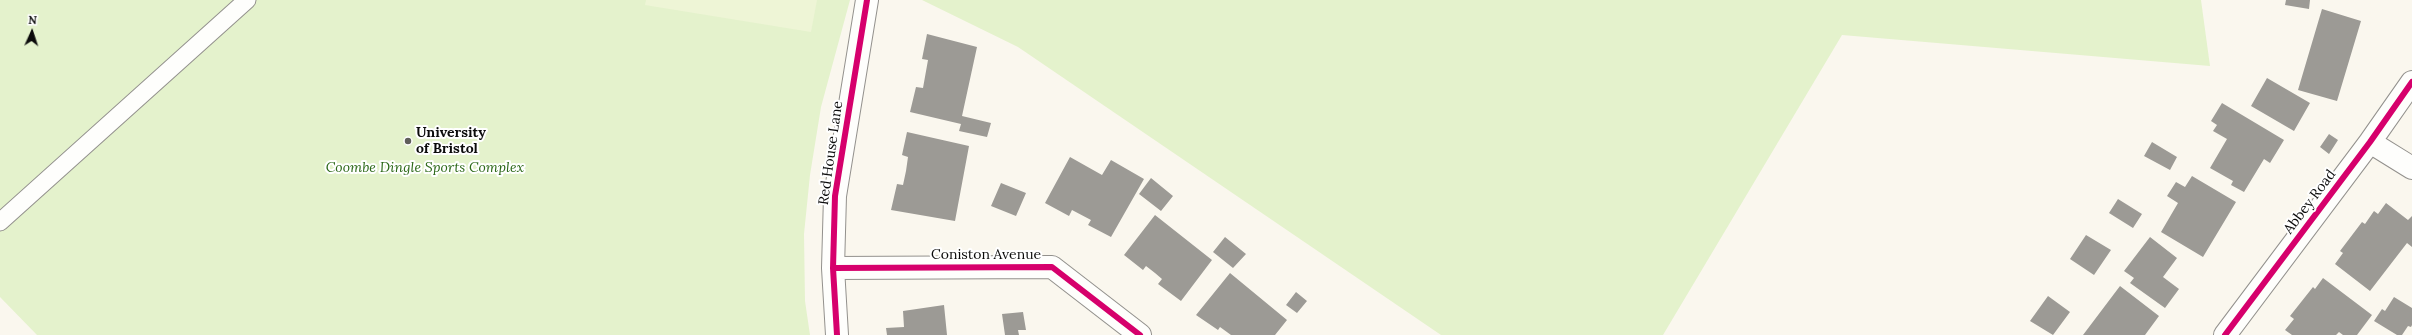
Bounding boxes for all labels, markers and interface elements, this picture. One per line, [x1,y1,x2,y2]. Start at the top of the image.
north arrow [12,12,52,52]
text: N [28,13,37,27]
street label: Red House Lane [815,100,847,206]
place label: University of Bristol [416,125,486,158]
marker: University of Bristol [403,136,413,146]
park label: Coombe Dingle Sports Complex [326,160,524,176]
street label: Abbey Road [2280,167,2340,237]
street label: Coniston Avenue [931,247,1041,263]

